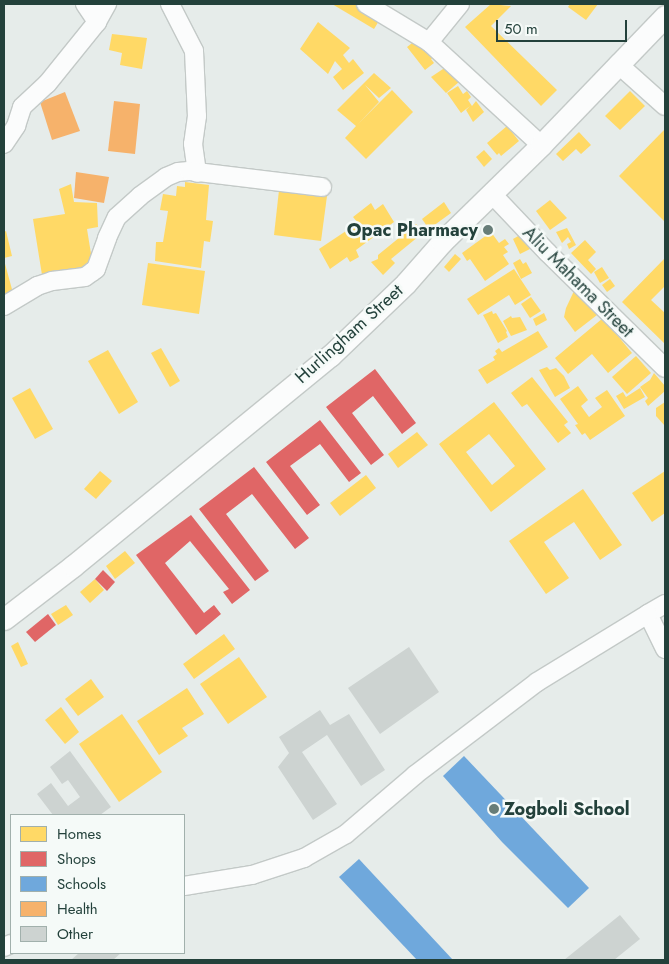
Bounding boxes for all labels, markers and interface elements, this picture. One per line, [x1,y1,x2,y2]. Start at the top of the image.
scale bar [499,10,630,42]
text: 50 m [504,18,538,40]
place label: Opac Pharmacy [347,219,478,241]
street label: Aliu Mahama Street [518,222,638,342]
marker: Opac Pharmacy [482,224,494,236]
street label: Hurlingham Street [291,280,407,388]
place label: Zogboli School [504,798,630,820]
marker: Zogboli School [488,803,500,815]
legend [10,814,185,954]
text: Homes [57,823,101,845]
text: Shops [57,848,96,870]
text: Schools [57,873,106,895]
text: Health [57,898,98,920]
text: Other [57,923,93,945]

